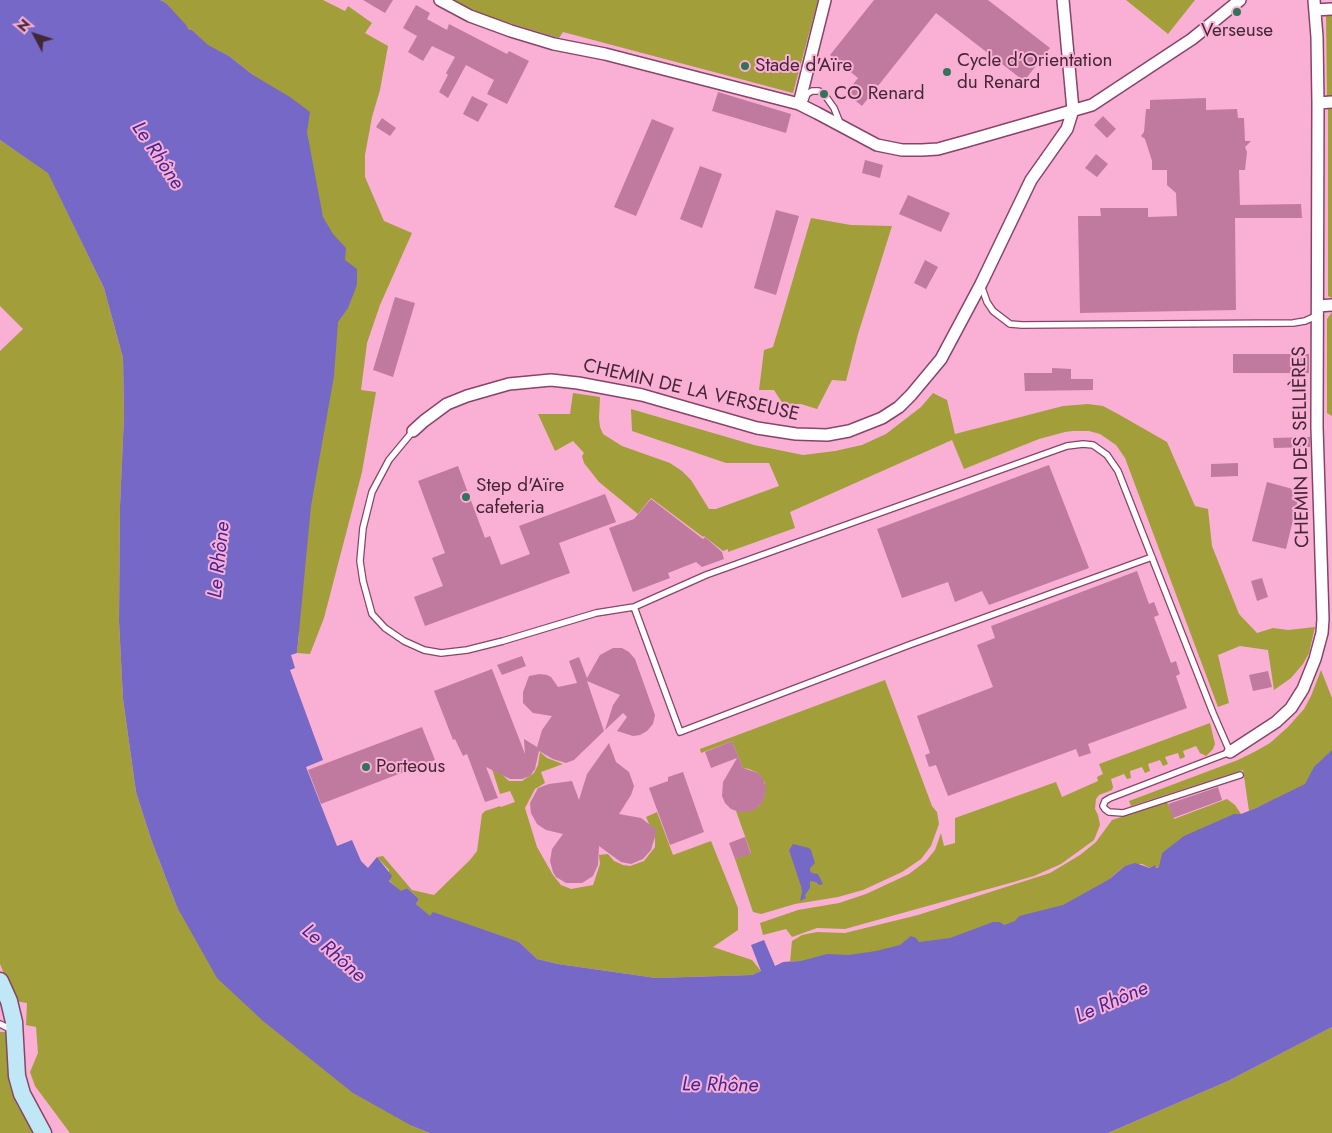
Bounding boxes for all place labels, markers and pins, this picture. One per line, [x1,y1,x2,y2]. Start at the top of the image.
marker: Verseuse [1231,6,1243,18]
place label: Verseuse [1201,20,1273,42]
place label: Cycle d'Orientation du Renard [957,50,1112,94]
place label: Stade d'Aïre [755,55,852,77]
marker: Stade d'Aïre [739,60,751,72]
marker: Cycle d'Orientation du Renard [941,66,953,78]
place label: CO Renard [834,83,925,105]
marker: CO Renard [818,88,830,100]
place label: Step d'Aïre cafeteria [476,475,564,519]
marker: Step d'Aïre cafeteria [460,491,472,503]
place label: Porteous [376,756,445,778]
marker: Porteous [360,761,372,773]

